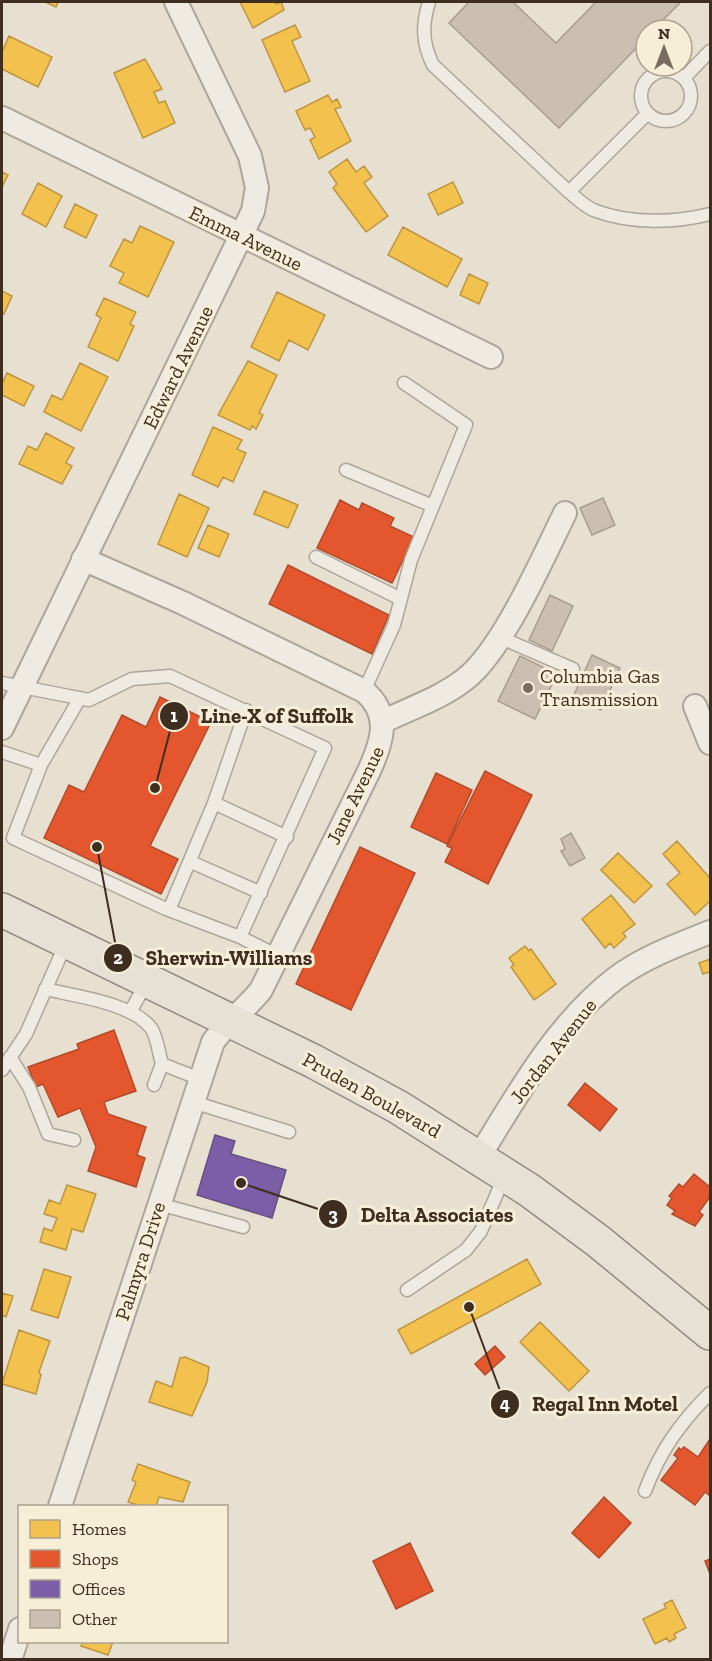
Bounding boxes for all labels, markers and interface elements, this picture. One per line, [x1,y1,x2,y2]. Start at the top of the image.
north arrow [634,18,694,78]
text: N [658,24,670,43]
street label: Emma Avenue [185,200,307,276]
street label: Edward Avenue [138,301,218,433]
place label: Columbia Gas Transmission [540,664,660,711]
marker: Columbia Gas Transmission [521,681,535,695]
callout: Line-X of Suffolk [159,696,365,735]
text: Line-X of Suffolk [201,703,354,728]
text: 1 [170,705,178,727]
street label: Jane Avenue [321,742,389,848]
callout: Sherwin-Williams [103,938,324,977]
text: Sherwin-Williams [146,945,313,970]
text: 2 [113,947,123,969]
street label: Jordan Avenue [505,994,601,1108]
street label: Pruden Boulevard [299,1047,445,1143]
callout: Delta Associates [318,1195,526,1234]
street label: Palmyra Drive [110,1199,170,1323]
text: Delta Associates [361,1202,514,1227]
text: 3 [328,1204,338,1226]
callout: Regal Inn Motel [490,1384,690,1423]
text: Regal Inn Motel [532,1391,678,1416]
text: 4 [500,1393,510,1415]
legend [18,1505,228,1643]
text: Homes [72,1518,126,1540]
text: Shops [72,1548,119,1570]
text: Offices [72,1578,125,1600]
text: Other [72,1608,118,1630]

